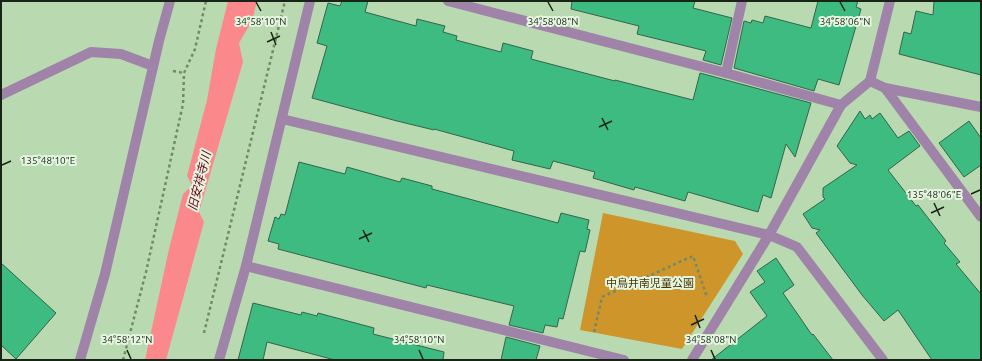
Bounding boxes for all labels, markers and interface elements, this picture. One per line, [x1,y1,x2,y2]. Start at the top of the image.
text: 34°58'10"N [236,16,286,27]
text: 34°58'08"N [528,16,578,27]
text: 34°58'06"N [820,16,870,27]
water label: 旧安祥寺川 [185,148,213,212]
text: 135°48'10"E [21,155,76,166]
text: 135°48'06"E [907,189,962,200]
park label: 中鳥井南児童公園 [606,277,694,289]
text: 34°58'12"N [102,334,152,345]
text: 34°58'10"N [394,334,444,345]
text: 34°58'08"N [686,334,736,345]

